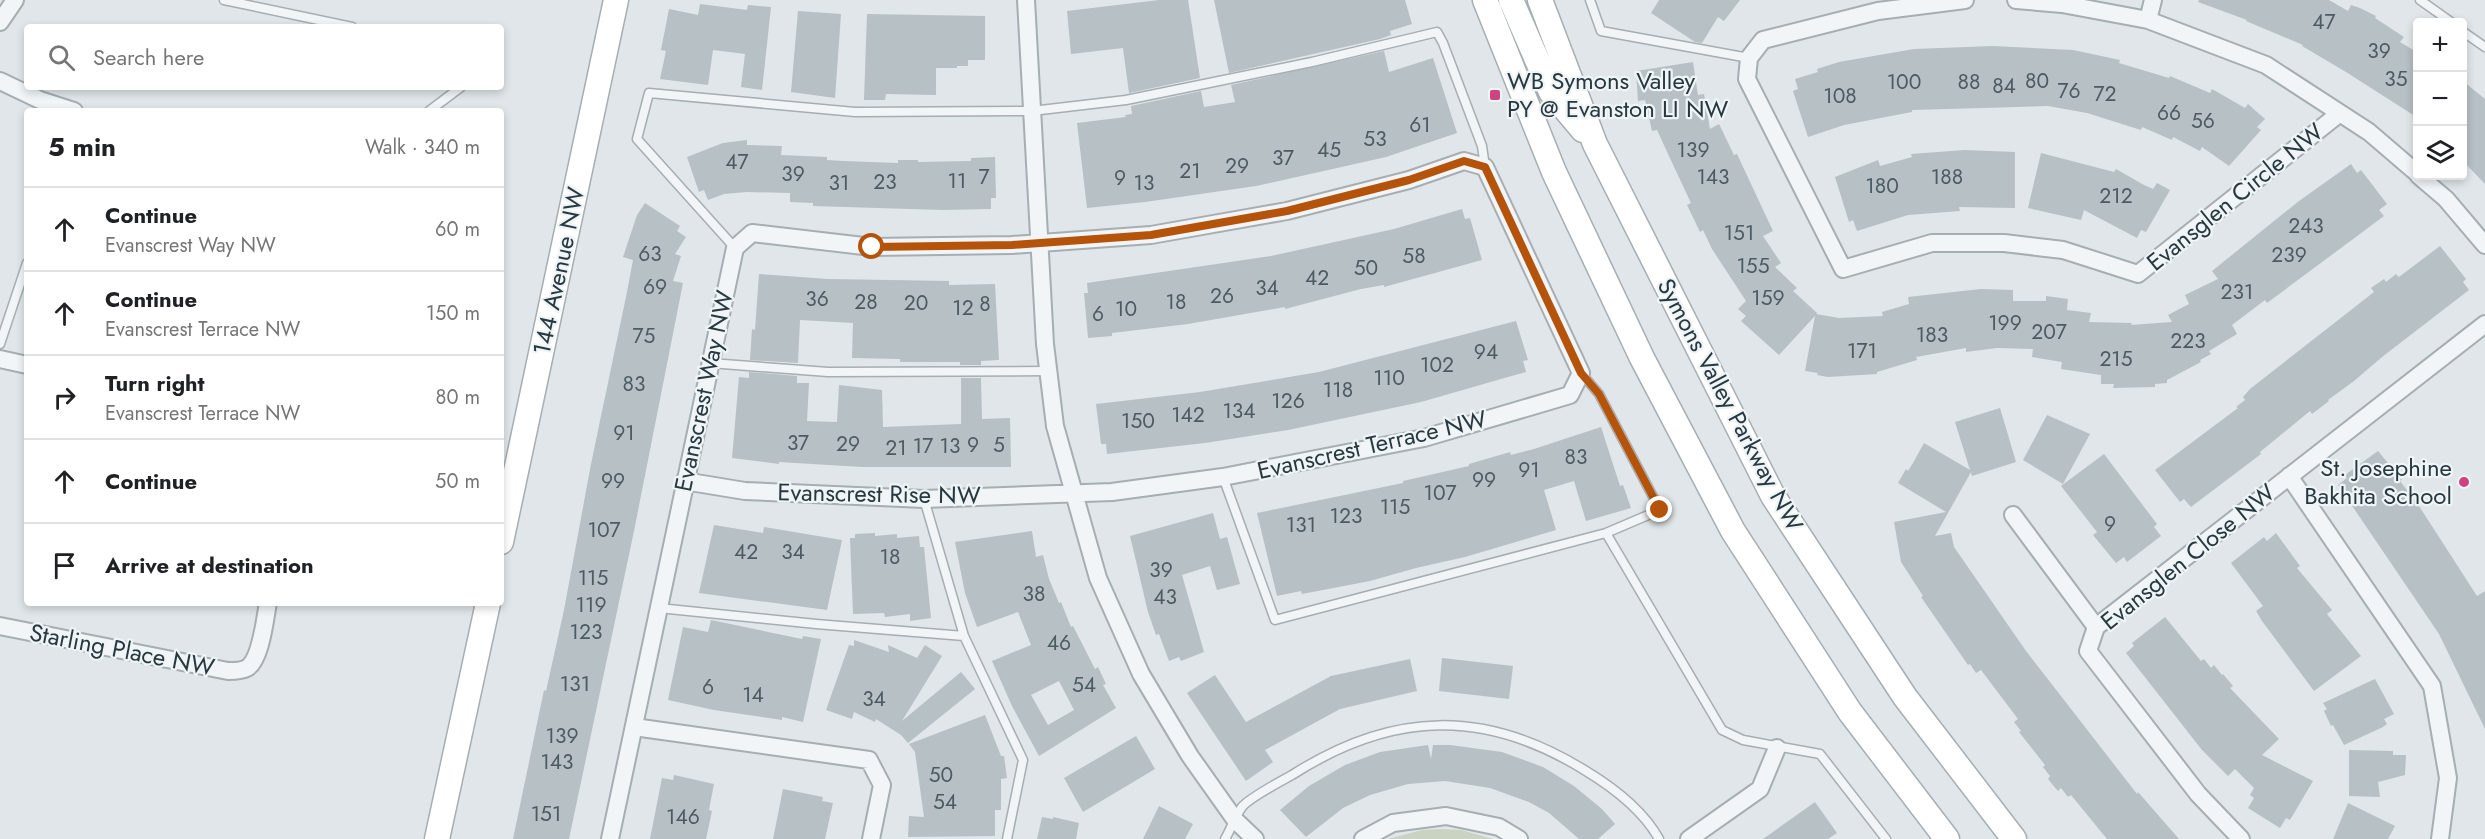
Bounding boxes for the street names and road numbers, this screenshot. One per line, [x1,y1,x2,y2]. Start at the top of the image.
street label: Evansglen Circle NW [2139,114,2331,279]
street label: 144 Avenue NW [524,184,593,358]
street label: Symons Valley Parkway NW [1649,272,1812,538]
street label: Evanscrest Way NW [665,287,742,495]
street label: Evanscrest Terrace NW [1254,401,1490,488]
street label: Evanscrest Rise NW [777,474,981,513]
street label: Evansglen Close NW [2093,475,2283,638]
street label: Starling Place NW [27,614,218,685]

